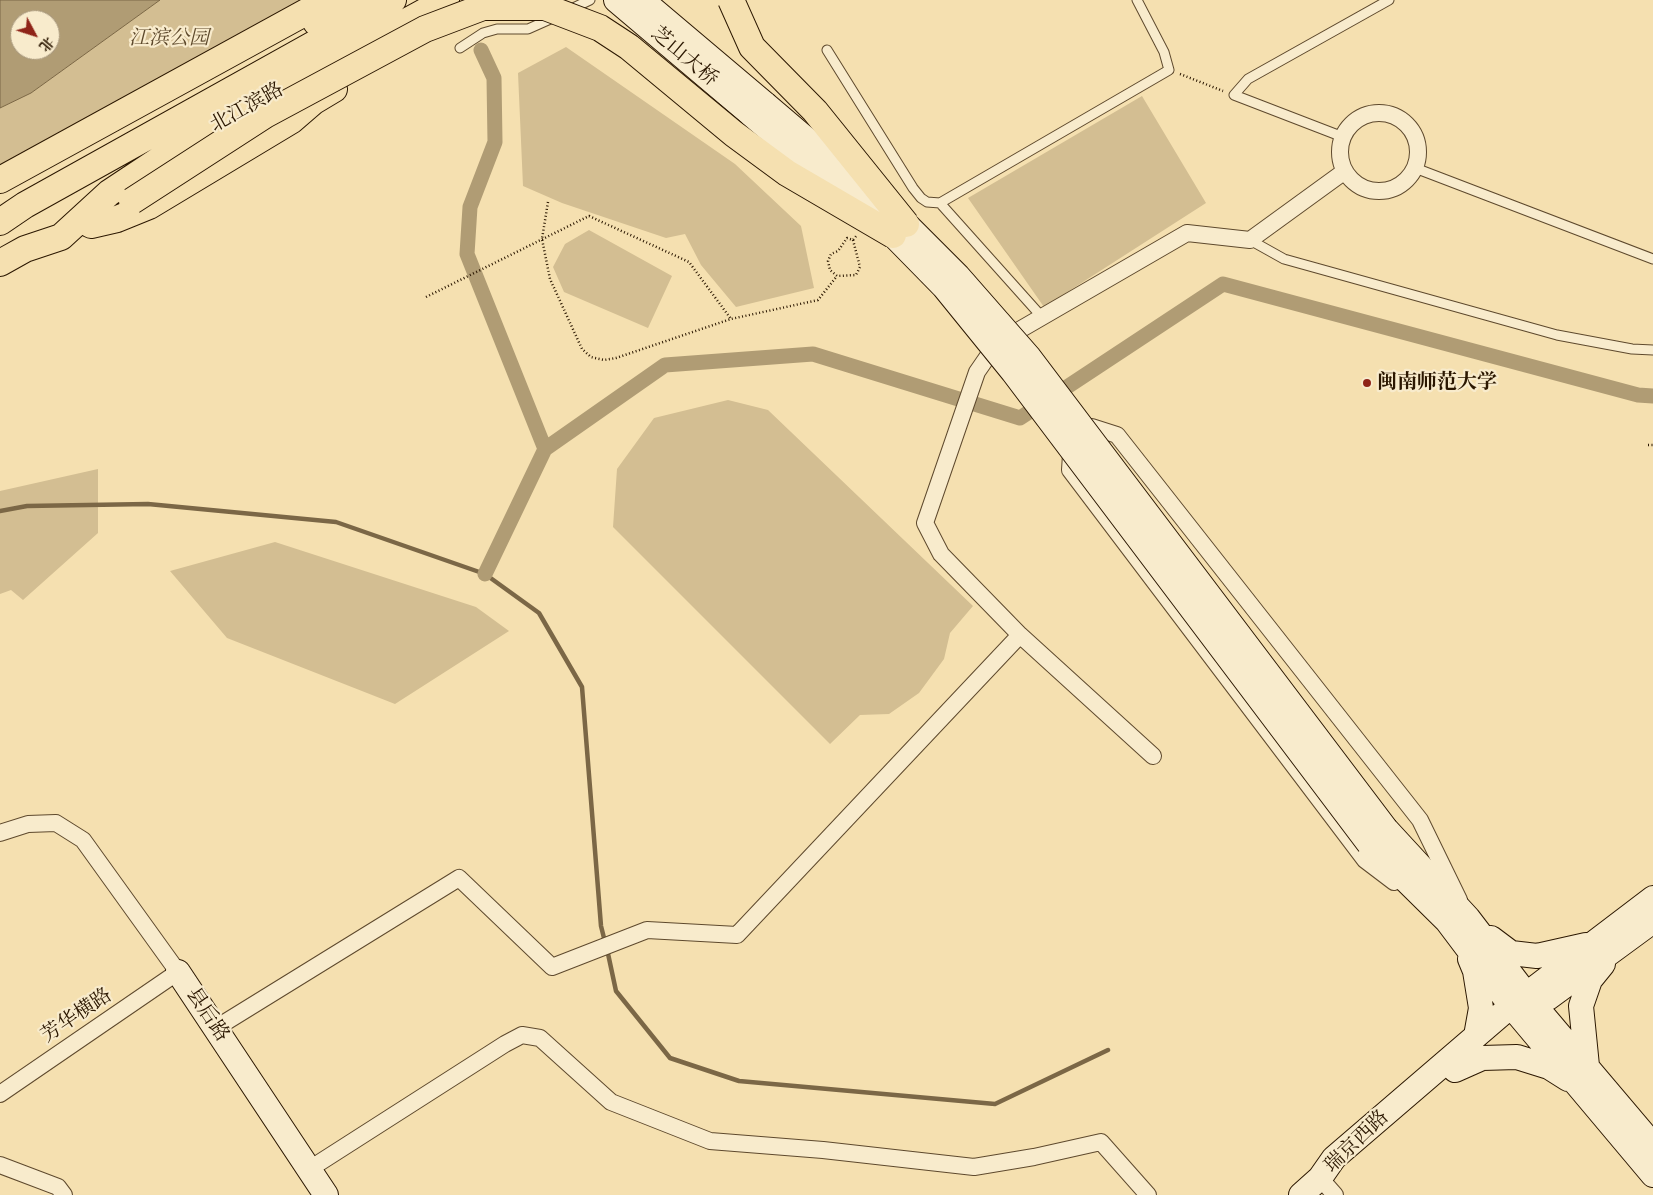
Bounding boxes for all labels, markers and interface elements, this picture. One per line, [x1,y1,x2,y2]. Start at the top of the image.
north arrow [10,10,60,60]
street label: 芝山大桥 [646,22,722,92]
park label: 江滨公园 [129,27,209,51]
text: 北 [34,33,58,56]
street label: 北江滨路 [206,78,288,138]
place label: 闽南师范大学 [1377,371,1497,395]
marker: 闽南师范大学 [1361,377,1373,389]
street label: 县后路 [180,983,234,1047]
street label: 芳华横路 [37,984,117,1048]
street label: 瑞京西路 [1320,1106,1394,1178]

